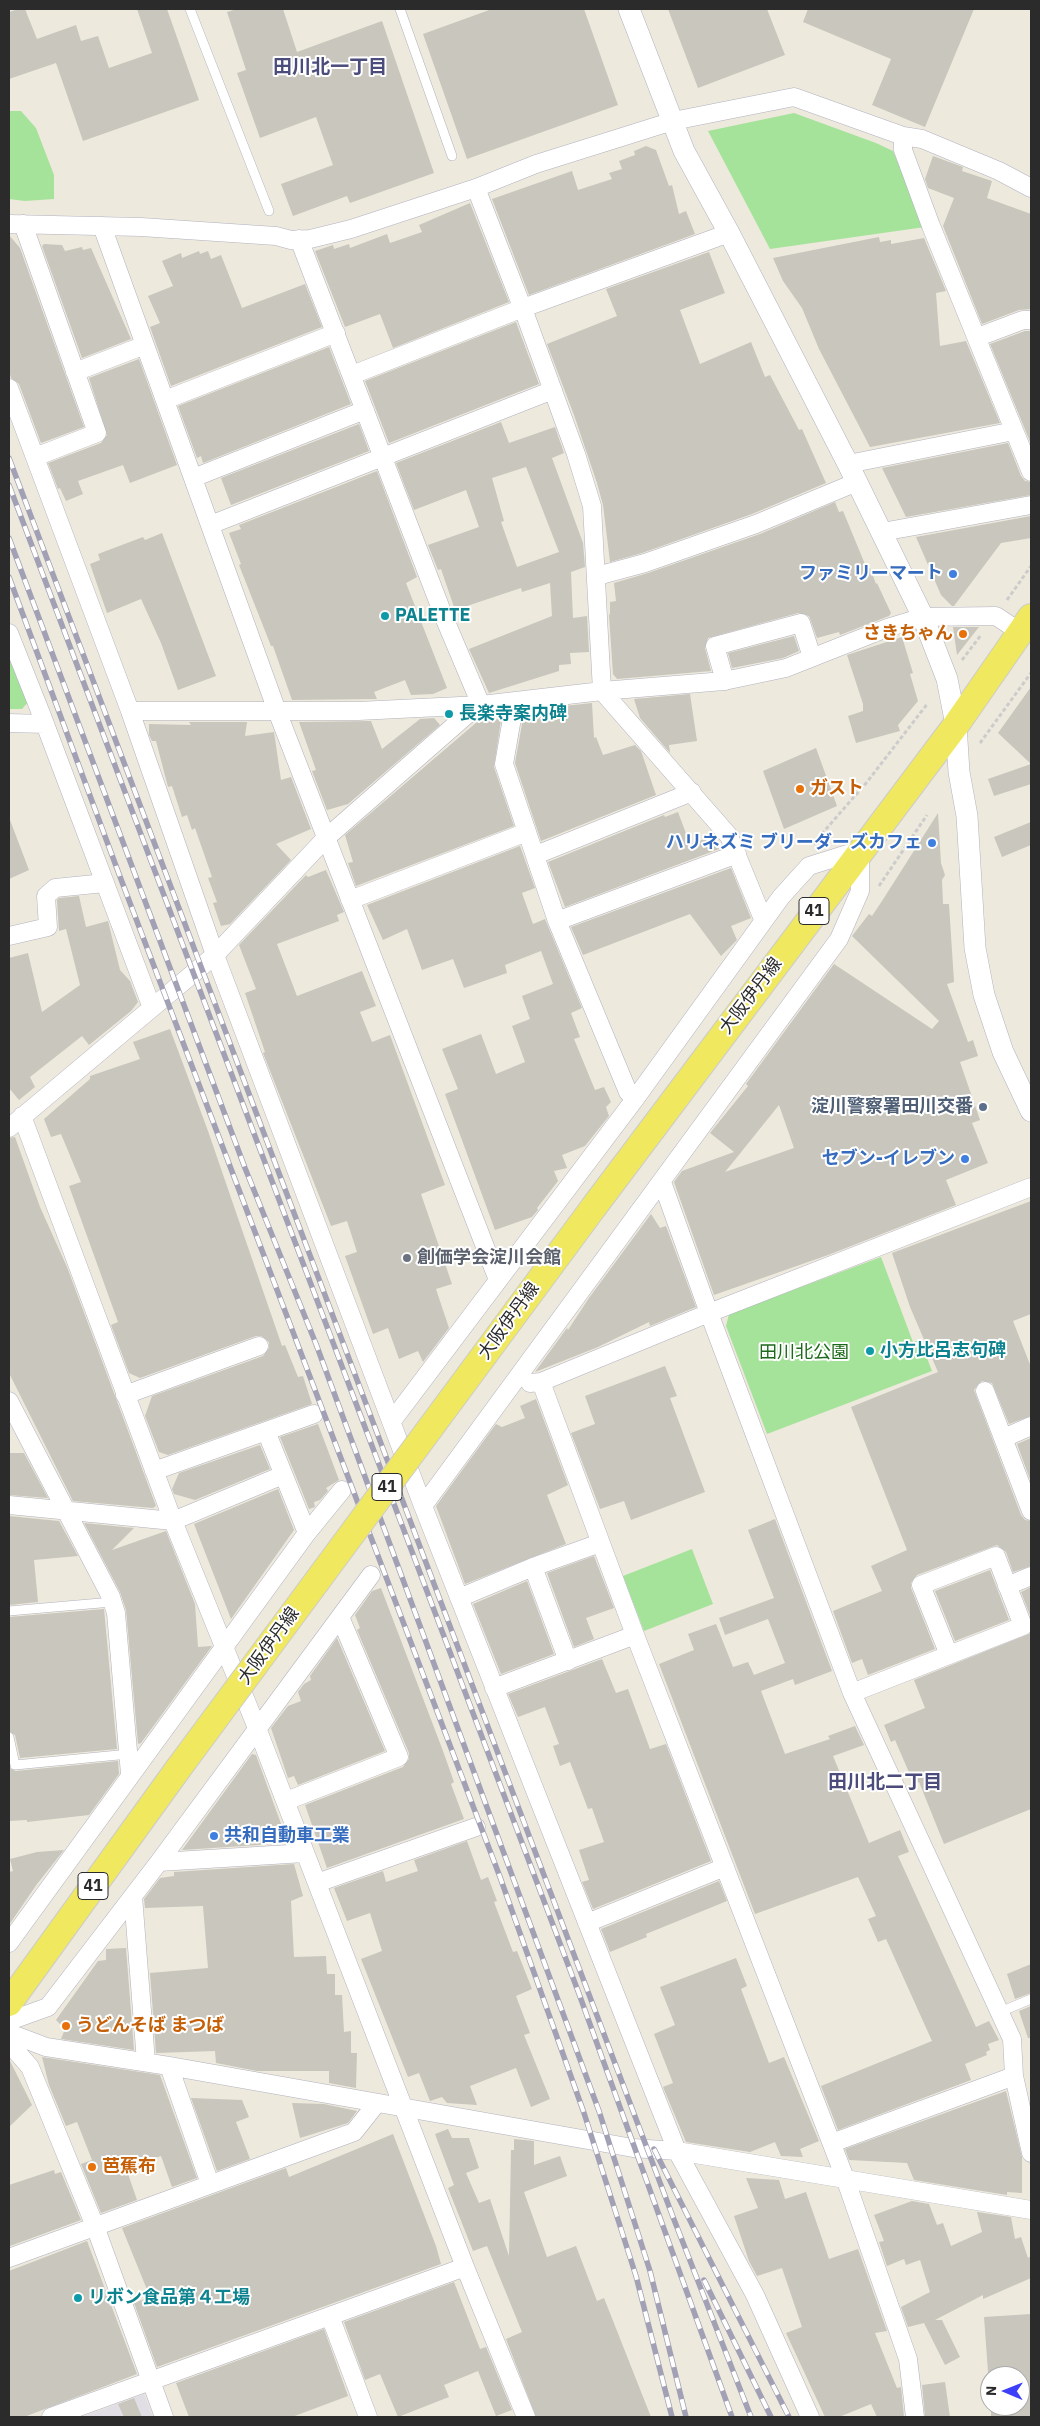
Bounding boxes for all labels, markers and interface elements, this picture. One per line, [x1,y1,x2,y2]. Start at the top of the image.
district label: 田川北一丁目 [273,57,387,79]
place label: ファミリーマート [799,563,943,585]
marker: ファミリーマート [947,568,959,580]
place label: PALETTE [395,605,471,627]
marker: PALETTE [379,610,391,622]
place label: さきちゃん [863,623,953,645]
marker: さきちゃん [957,628,969,640]
place label: 長楽寺案内碑 [459,703,567,725]
marker: 長楽寺案内碑 [443,708,455,720]
place label: ガスト [810,778,864,800]
marker: ガスト [794,783,806,795]
place label: ハリネズミ ブリーダーズカフェ [666,832,922,854]
marker: ハリネズミ ブリーダーズカフェ [926,837,938,849]
road number: 41 [799,898,829,924]
street label: 大阪伊丹線 [715,954,787,1038]
place label: 淀川警察署田川交番 [811,1096,973,1118]
marker: 淀川警察署田川交番 [977,1101,989,1113]
place label: セブン-イレブン [822,1148,955,1170]
marker: セブン-イレブン [959,1153,971,1165]
place label: 創価学会淀川会館 [417,1247,561,1269]
marker: 創価学会淀川会館 [401,1252,413,1264]
street label: 大阪伊丹線 [474,1278,544,1364]
place label: 小方比呂志句碑 [880,1340,1006,1362]
park label: 田川北公園 [759,1342,849,1364]
marker: 小方比呂志句碑 [864,1345,876,1357]
road number: 41 [372,1474,402,1500]
street label: 大阪伊丹線 [234,1603,304,1689]
district label: 田川北二丁目 [828,1772,942,1794]
place label: 共和自動車工業 [224,1825,350,1847]
marker: 共和自動車工業 [208,1830,220,1842]
road number: 41 [78,1872,108,1900]
place label: うどんそば まつば [76,2015,224,2037]
marker: うどんそば まつば [60,2020,72,2032]
place label: 芭蕉布 [102,2156,156,2178]
marker: 芭蕉布 [86,2161,98,2173]
place label: リボン食品第４工場 [88,2287,250,2309]
marker: リボン食品第４工場 [72,2292,84,2304]
north arrow [980,2366,1030,2416]
text: N [982,2386,1000,2396]

